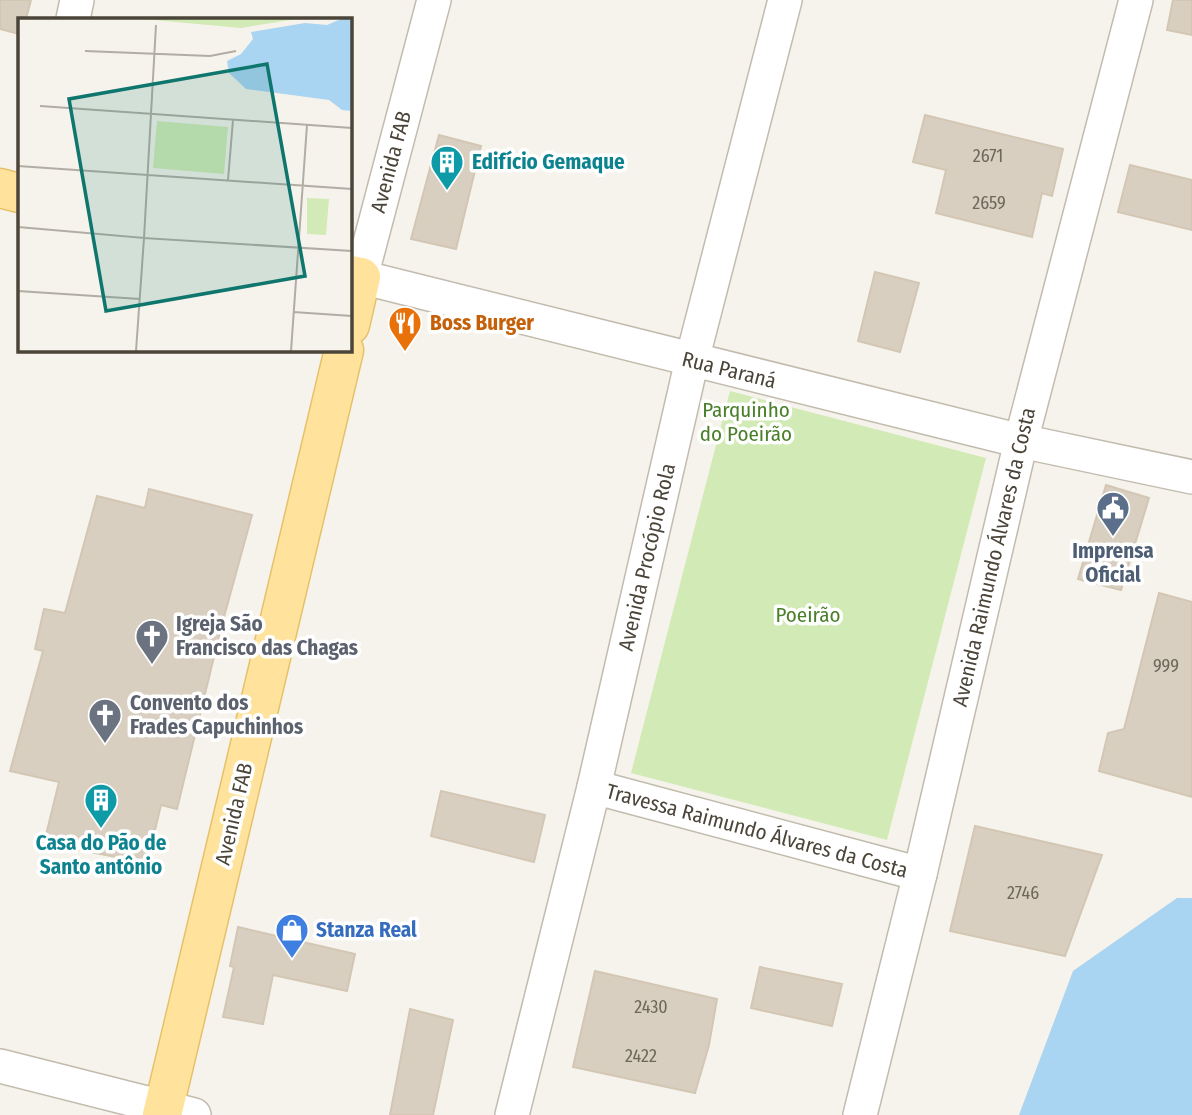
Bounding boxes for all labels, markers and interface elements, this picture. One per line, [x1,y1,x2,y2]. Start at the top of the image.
inset map [18,18,352,352]
street label: Avenida FAB [365,108,417,216]
building icon: Edifício Gemaque [428,143,466,192]
house number: 2671 [973,145,1003,167]
place label: Edifício Gemaque [472,149,625,175]
house number: 2659 [972,192,1006,214]
restaurant icon: Boss Burger [386,304,424,353]
place label: Boss Burger [430,310,534,336]
street label: Rua Paraná [679,346,779,394]
park label: Parquinho do Poeirão [700,397,792,447]
street label: Avenida Raimundo Álvares da Costa [947,405,1041,709]
street label: Avenida Procópio Rola [613,461,681,653]
public building icon: Imprensa Oficial [1094,489,1132,538]
place label: Imprensa Oficial [1072,538,1154,588]
park label: Poeirão [775,602,841,628]
place label: Igreja São Francisco das Chagas [176,611,358,661]
church icon: Igreja São Francisco das Chagas [133,617,171,666]
house number: 999 [1153,655,1179,677]
place label: Convento dos Frades Capuchinhos [130,690,303,740]
church icon: Convento dos Frades Capuchinhos [86,696,124,745]
street label: Avenida FAB [210,760,258,868]
street label: Travessa Raimundo Álvares da Costa [603,778,911,884]
building icon: Casa do Pão de Santo antônio [82,781,120,830]
place label: Casa do Pão de Santo antônio [36,830,167,880]
house number: 2746 [1007,882,1039,904]
shop icon: Stanza Real [273,911,311,960]
place label: Stanza Real [316,917,417,943]
house number: 2430 [634,996,668,1018]
house number: 2422 [625,1045,657,1067]

